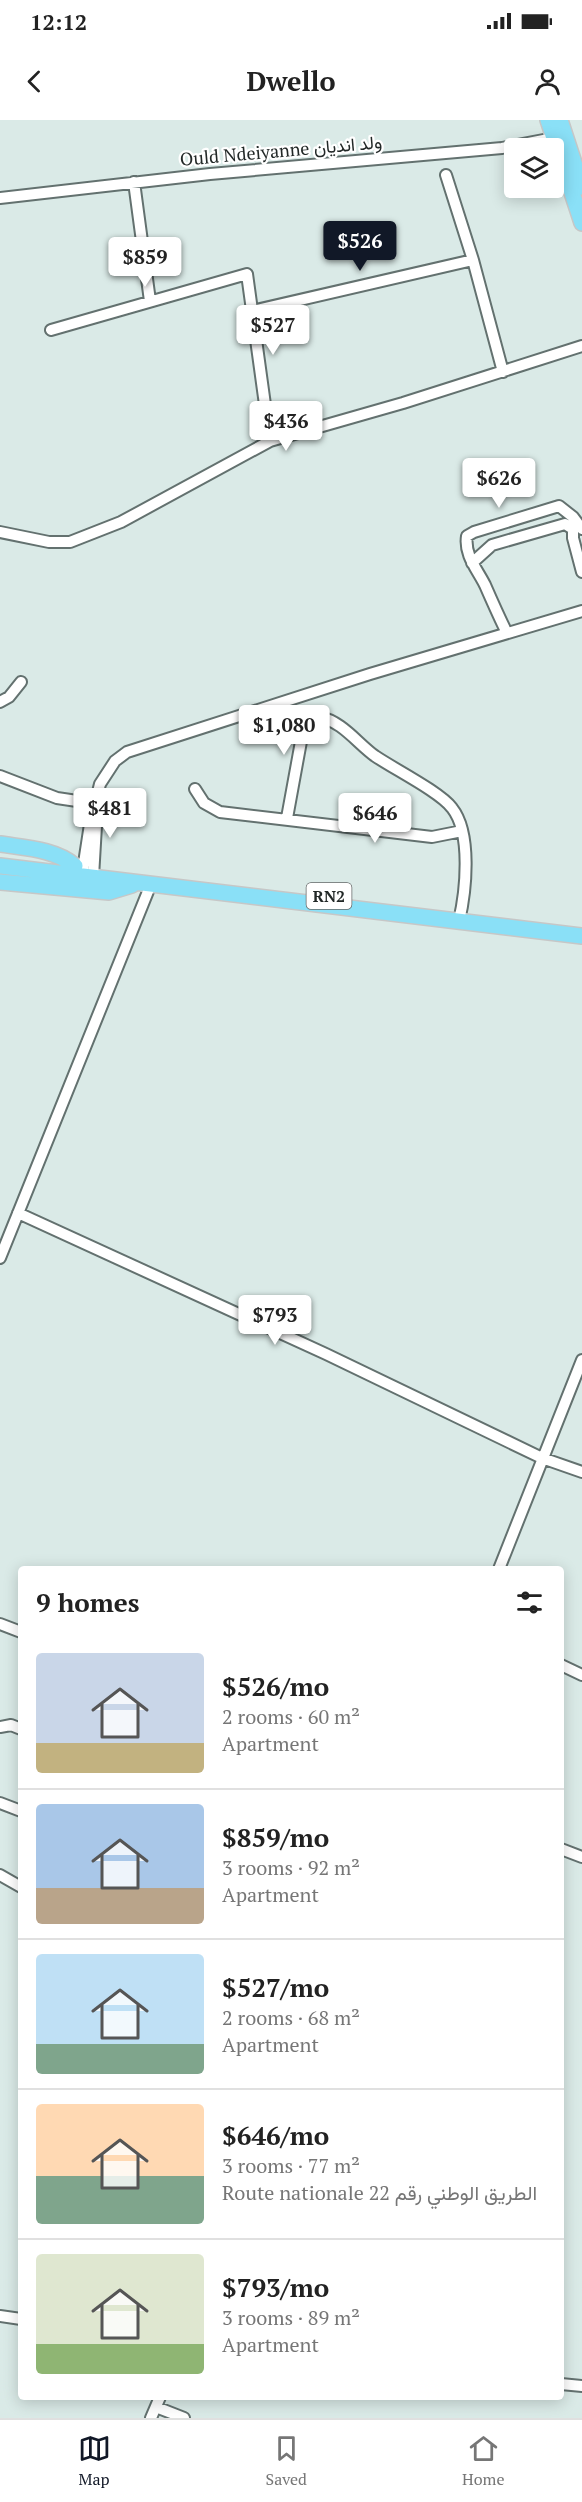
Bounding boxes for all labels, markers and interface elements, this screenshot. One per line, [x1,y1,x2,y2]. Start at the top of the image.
text: 12:12 [30,7,87,36]
text: Dwello [246,63,336,99]
icon: back [18,65,51,98]
icon: person [531,65,564,98]
street label: Ould Ndeiyanne ولد انديان [179,129,383,171]
map controls [504,138,564,198]
button: layers [504,138,564,198]
pin: $526 [324,221,396,272]
text: $526 [337,227,383,254]
pin: $859 [109,237,181,288]
text: $859 [122,243,168,270]
pin: $527 [237,305,309,356]
text: $527 [250,311,296,338]
pin: $436 [250,401,322,452]
text: $436 [263,407,309,434]
pin: $626 [463,458,535,509]
text: $626 [476,464,522,491]
pin: $1,080 [235,705,333,756]
text: $1,080 [253,711,315,738]
pin: $481 [74,788,146,839]
pin: $646 [339,793,411,844]
text: $481 [87,794,133,821]
text: $646 [352,799,398,826]
road number: RN2 [306,883,352,909]
pin: $793 [239,1295,311,1346]
text: $793 [252,1301,298,1328]
text: 9 homes [36,1585,140,1619]
icon: filters [513,1586,546,1619]
text: $526/mo [222,1669,329,1703]
icon: home [84,1677,156,1749]
text: 2 rooms · 60 m² [222,1703,360,1730]
text: Apartment [222,1730,319,1757]
text: $859/mo [222,1820,329,1854]
icon: home [84,1828,156,1900]
text: 3 rooms · 92 m² [222,1854,360,1881]
text: Apartment [222,1881,319,1908]
text: $527/mo [222,1970,329,2004]
icon: home [84,1978,156,2050]
text: 2 rooms · 68 m² [222,2004,360,2031]
text: Apartment [222,2031,319,2058]
text: $646/mo [222,2118,329,2152]
icon: home [84,2128,156,2200]
text: 3 rooms · 77 m² [222,2152,360,2179]
text: Route nationale 22 الطريق الوطني رقم [222,2179,537,2206]
text: $793/mo [222,2270,329,2304]
icon: home [84,2278,156,2350]
text: 3 rooms · 89 m² [222,2304,360,2331]
text: Apartment [222,2331,319,2358]
tab: Map [78,2432,111,2490]
tab: Saved [266,2432,307,2490]
tab: Home [462,2432,504,2490]

